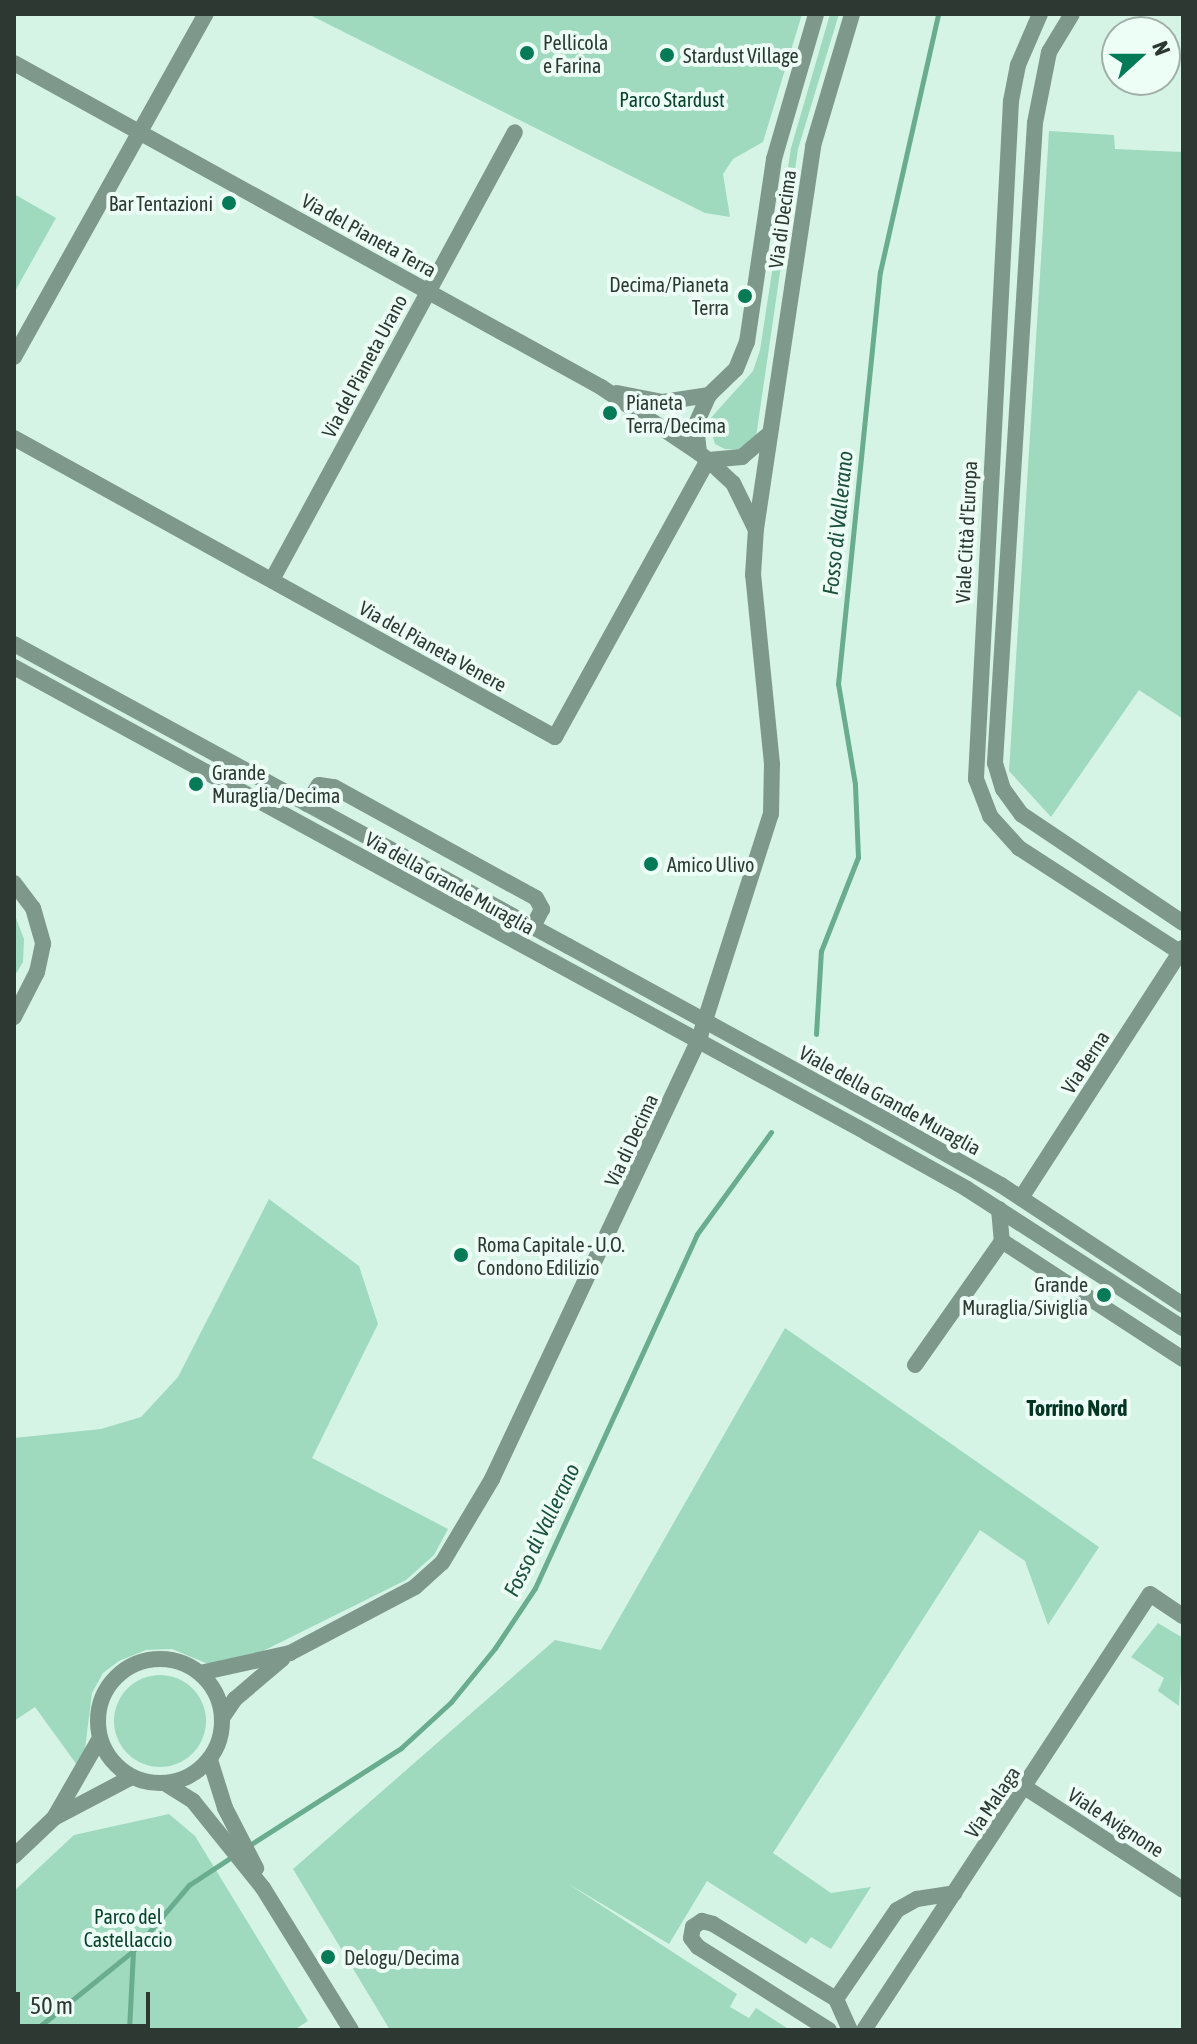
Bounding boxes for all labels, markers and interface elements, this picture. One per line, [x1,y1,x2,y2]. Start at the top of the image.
north arrow [1101,16,1181,96]
place label: Pellicola e Farina [543,30,608,77]
text: N [1147,37,1176,59]
place label: Stardust Village [683,43,799,67]
marker: Pellicola e Farina [518,44,536,62]
marker: Stardust Village [658,46,676,64]
park label: Parco Stardust [619,87,725,111]
street label: Via di Decima [763,168,801,270]
street label: Via del Pianeta Terra [297,188,441,282]
place label: Bar Tentazioni [109,191,213,215]
marker: Bar Tentazioni [220,194,238,212]
place label: Decima/Pianeta Terra [609,272,729,319]
marker: Decima/Pianeta Terra [736,287,754,305]
street label: Via del Pianeta Urano [316,290,412,442]
place label: Pianeta Terra/Decima [626,390,726,437]
marker: Pianeta Terra/Decima [601,404,619,422]
water label: Fosso di Vallerano [817,450,859,596]
street label: Viale Città d'Europa [950,460,982,604]
street label: Via del Pianeta Venere [355,596,511,696]
place label: Grande Muraglia/Decima [212,760,340,807]
marker: Grande Muraglia/Decima [187,775,205,793]
street label: Via della Grande Muraglia [361,827,539,939]
place label: Amico Ulivo [667,852,754,876]
marker: Amico Ulivo [642,855,660,873]
street label: Via Berna [1056,1026,1114,1098]
street label: Viale della Grande Muraglia [795,1040,985,1160]
street label: Via di Decima [599,1090,663,1190]
place label: Roma Capitale - U.O. Condono Edilizio [477,1232,625,1279]
marker: Roma Capitale - U.O. Condono Edilizio [452,1246,470,1264]
place label: Grande Muraglia/Siviglia [962,1272,1088,1319]
marker: Grande Muraglia/Siviglia [1095,1286,1113,1304]
district label: Torrino Nord [1027,1396,1127,1422]
water label: Fosso di Vallerano [498,1459,586,1601]
street label: Via Malaga [959,1762,1025,1842]
street label: Viale Avignone [1063,1782,1169,1862]
park label: Parco del Castellaccio [84,1904,172,1951]
place label: Delogu/Decima [344,1945,460,1969]
marker: Delogu/Decima [319,1948,337,1966]
scale bar [20,1976,154,2026]
text: 50 m [30,1992,73,2019]

